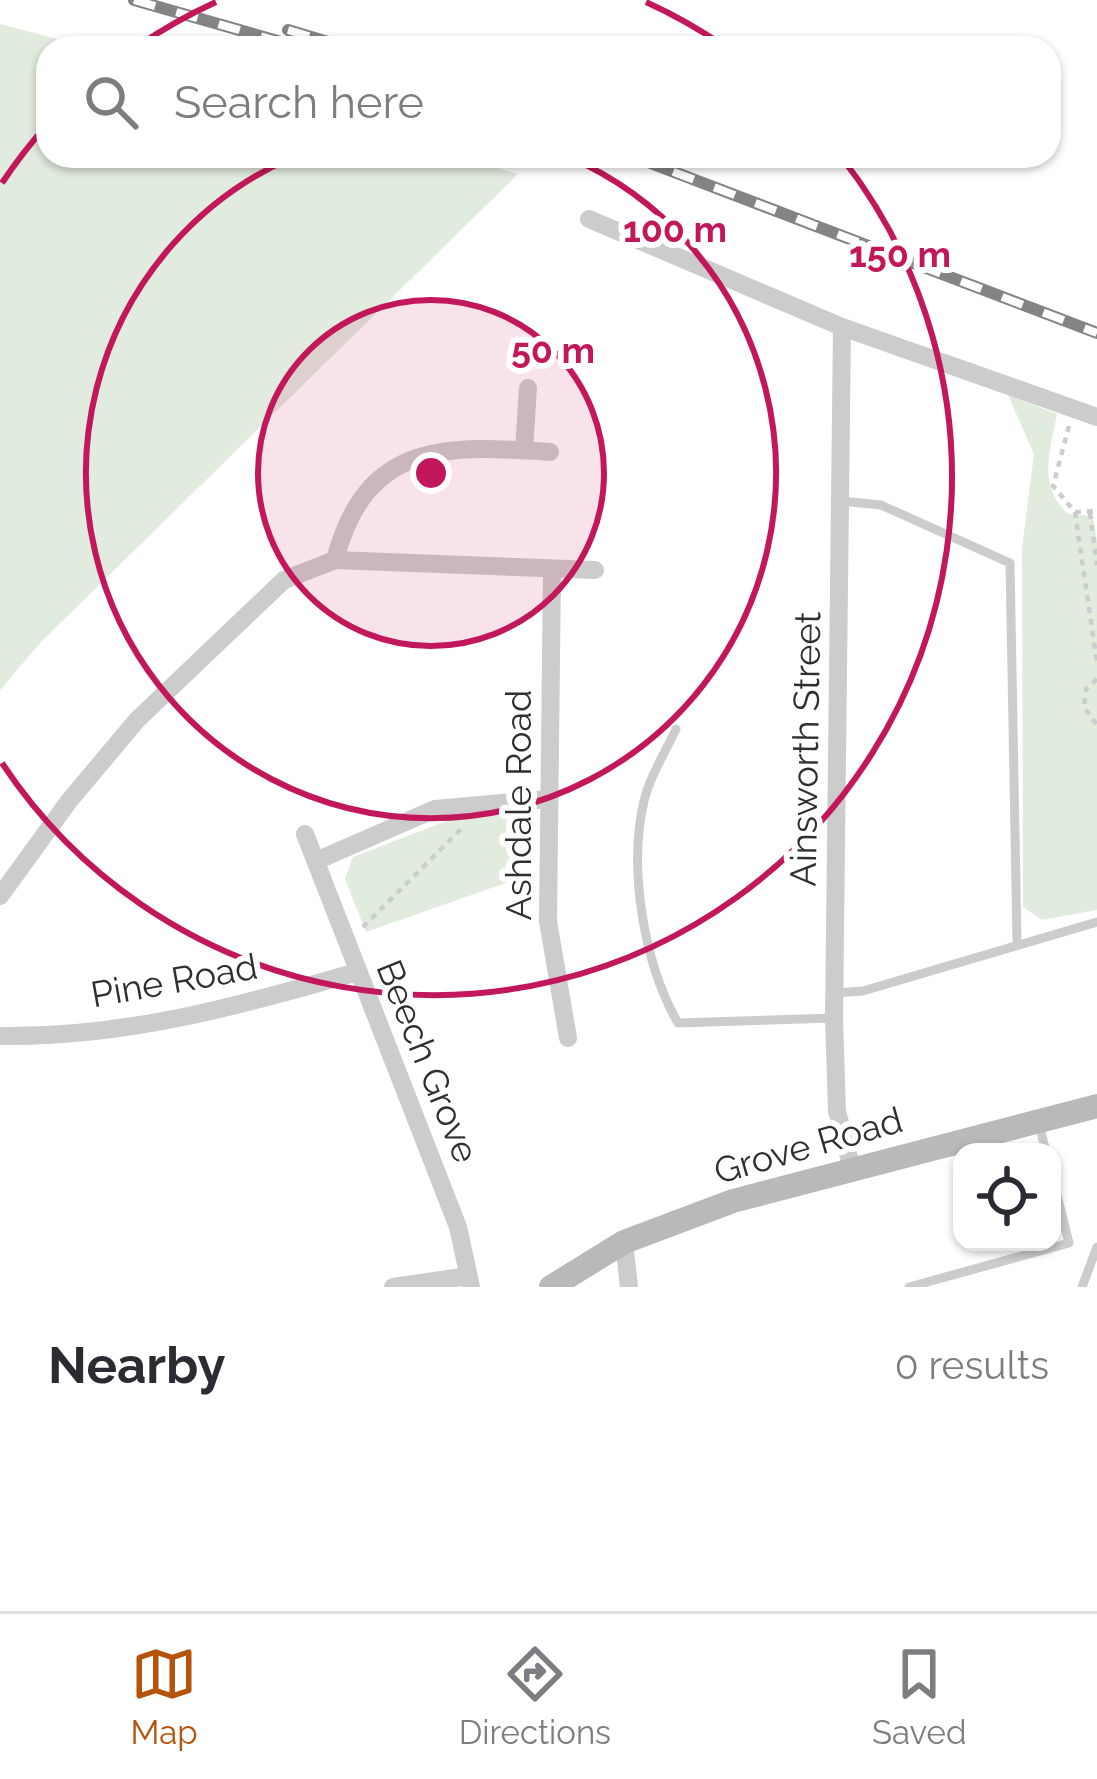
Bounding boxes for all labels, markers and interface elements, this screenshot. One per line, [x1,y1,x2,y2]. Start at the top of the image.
search box [36,36,1061,168]
icon: search [78,69,144,135]
text: Search here [174,76,424,129]
text: 100 m [623,208,727,250]
text: 150 m [849,233,951,275]
text: 50 m [511,329,595,371]
centre of rings [410,452,452,494]
street label: Ainsworth Street [782,611,828,887]
street label: Ashdale Road [497,690,539,920]
street label: Pine Road [88,945,260,1015]
street label: Beech Grove [368,954,488,1168]
street label: Grove Road [709,1098,907,1192]
map controls [953,1143,1061,1251]
button: locate [953,1143,1061,1251]
text: Nearby [48,1335,225,1395]
text: 0 results [895,1342,1049,1388]
tab: Map [131,1641,198,1752]
tab: Directions [459,1641,611,1752]
tab: Saved [872,1641,966,1752]

